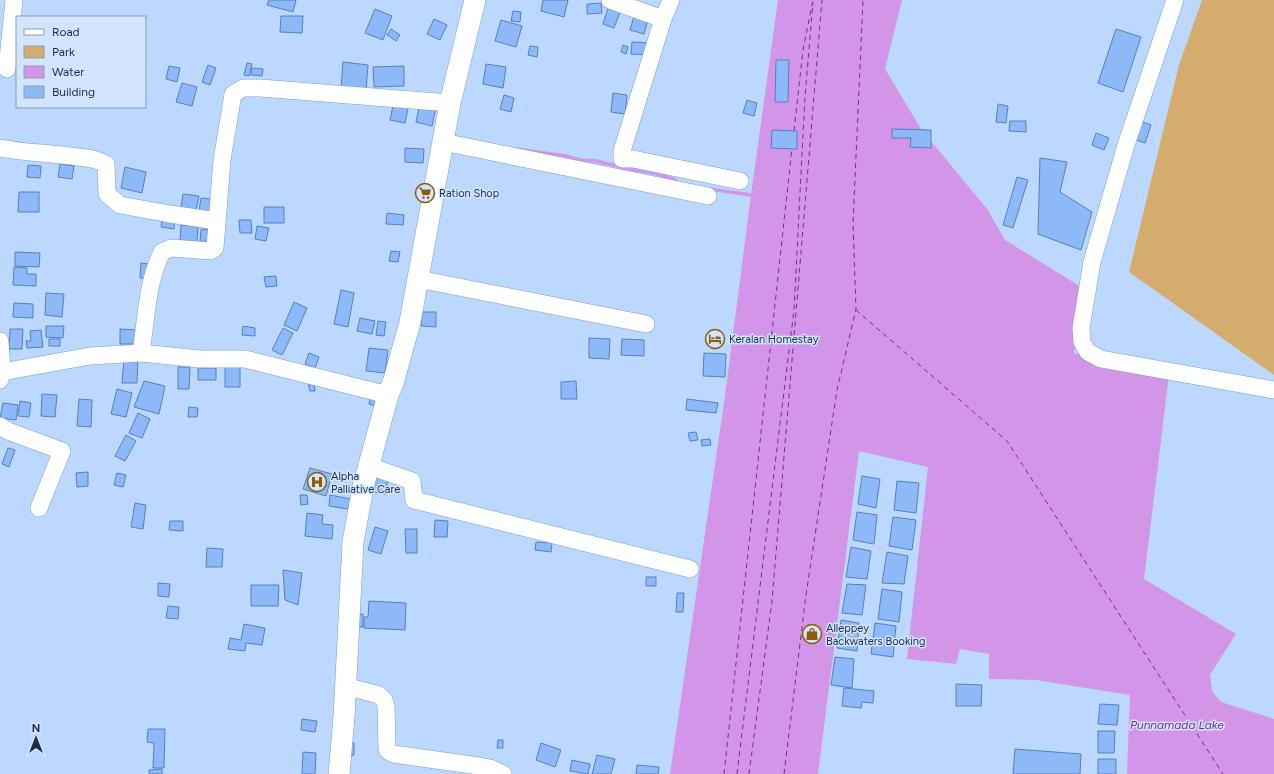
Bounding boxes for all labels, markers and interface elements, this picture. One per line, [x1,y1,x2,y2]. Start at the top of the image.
legend [16,16,146,108]
text: Road [52,25,80,39]
text: Park [52,45,75,59]
text: Water [52,65,84,79]
text: Building [52,85,95,99]
supermarket icon: Ration Shop [414,182,436,204]
place label: Ration Shop [439,187,500,200]
hotel icon: Keralan Homestay [704,328,726,350]
place label: Keralan Homestay [729,333,819,346]
place label: Alpha Palliative Care [331,470,400,496]
hospital icon: Alpha Palliative Care [306,471,328,493]
place label: Alleppey Backwaters Booking [826,622,925,648]
shop icon: Alleppey Backwaters Booking [801,623,823,645]
north arrow [16,718,56,758]
water label: Punnamada Lake [1130,718,1224,732]
text: N [32,722,40,735]

